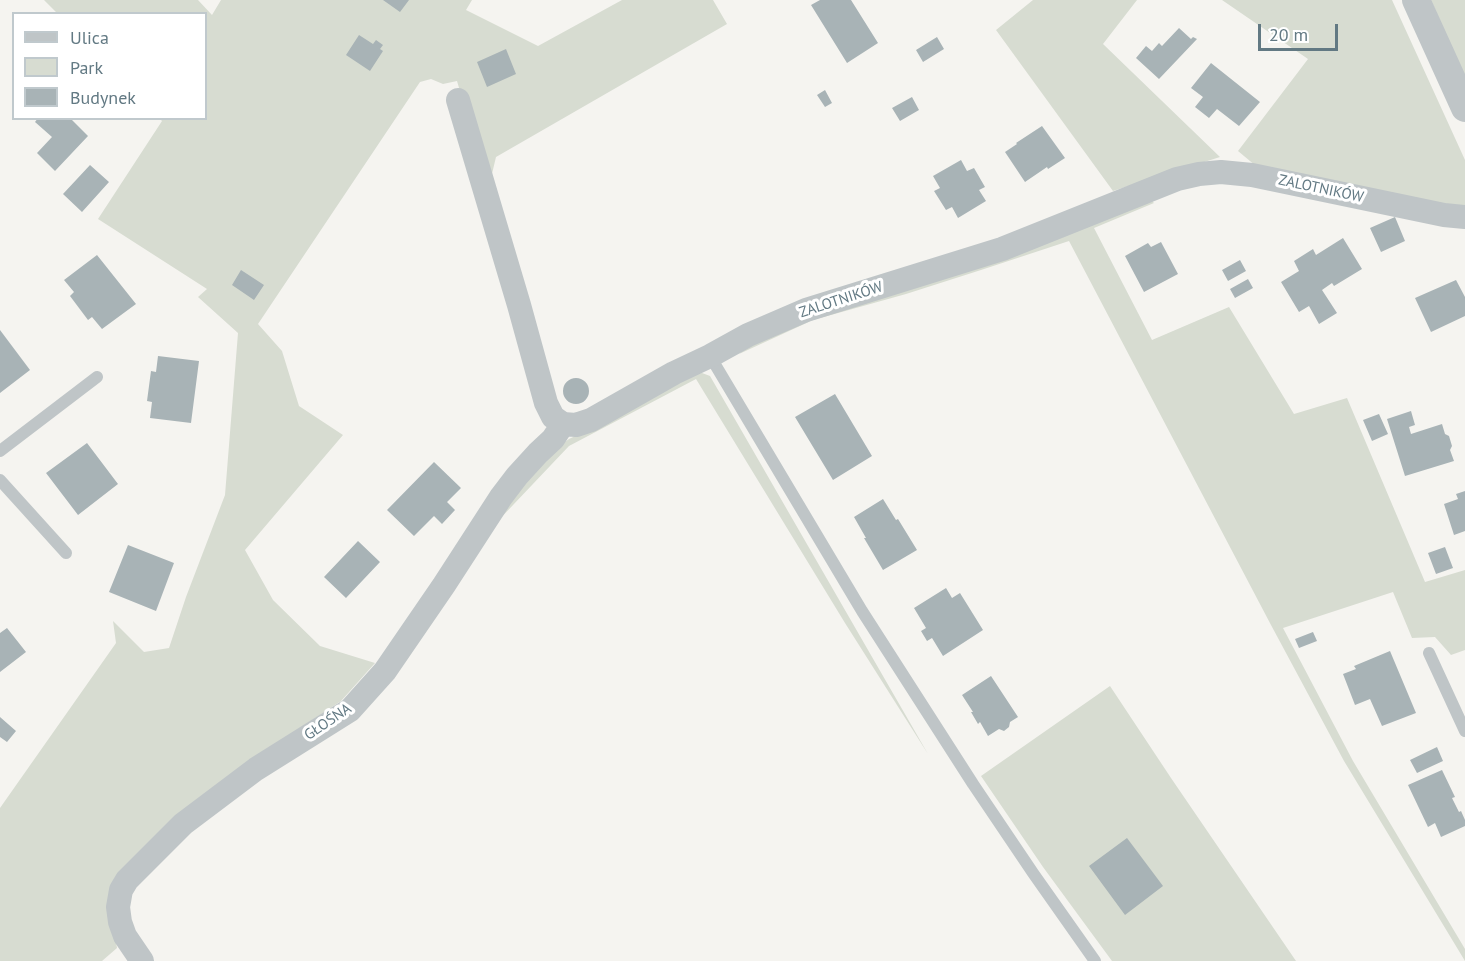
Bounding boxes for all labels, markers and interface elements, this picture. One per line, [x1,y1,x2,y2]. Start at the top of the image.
legend [12,12,207,120]
scale bar [1261,12,1340,50]
text: 20 m [1269,23,1308,46]
text: Ulica [70,26,109,49]
text: Park [70,56,103,79]
text: Budynek [70,86,136,109]
street label: ZALOTNIKÓW [1277,171,1365,207]
street label: ZALOTNIKÓW [797,278,885,322]
street label: GŁOŚNA [301,700,355,744]

